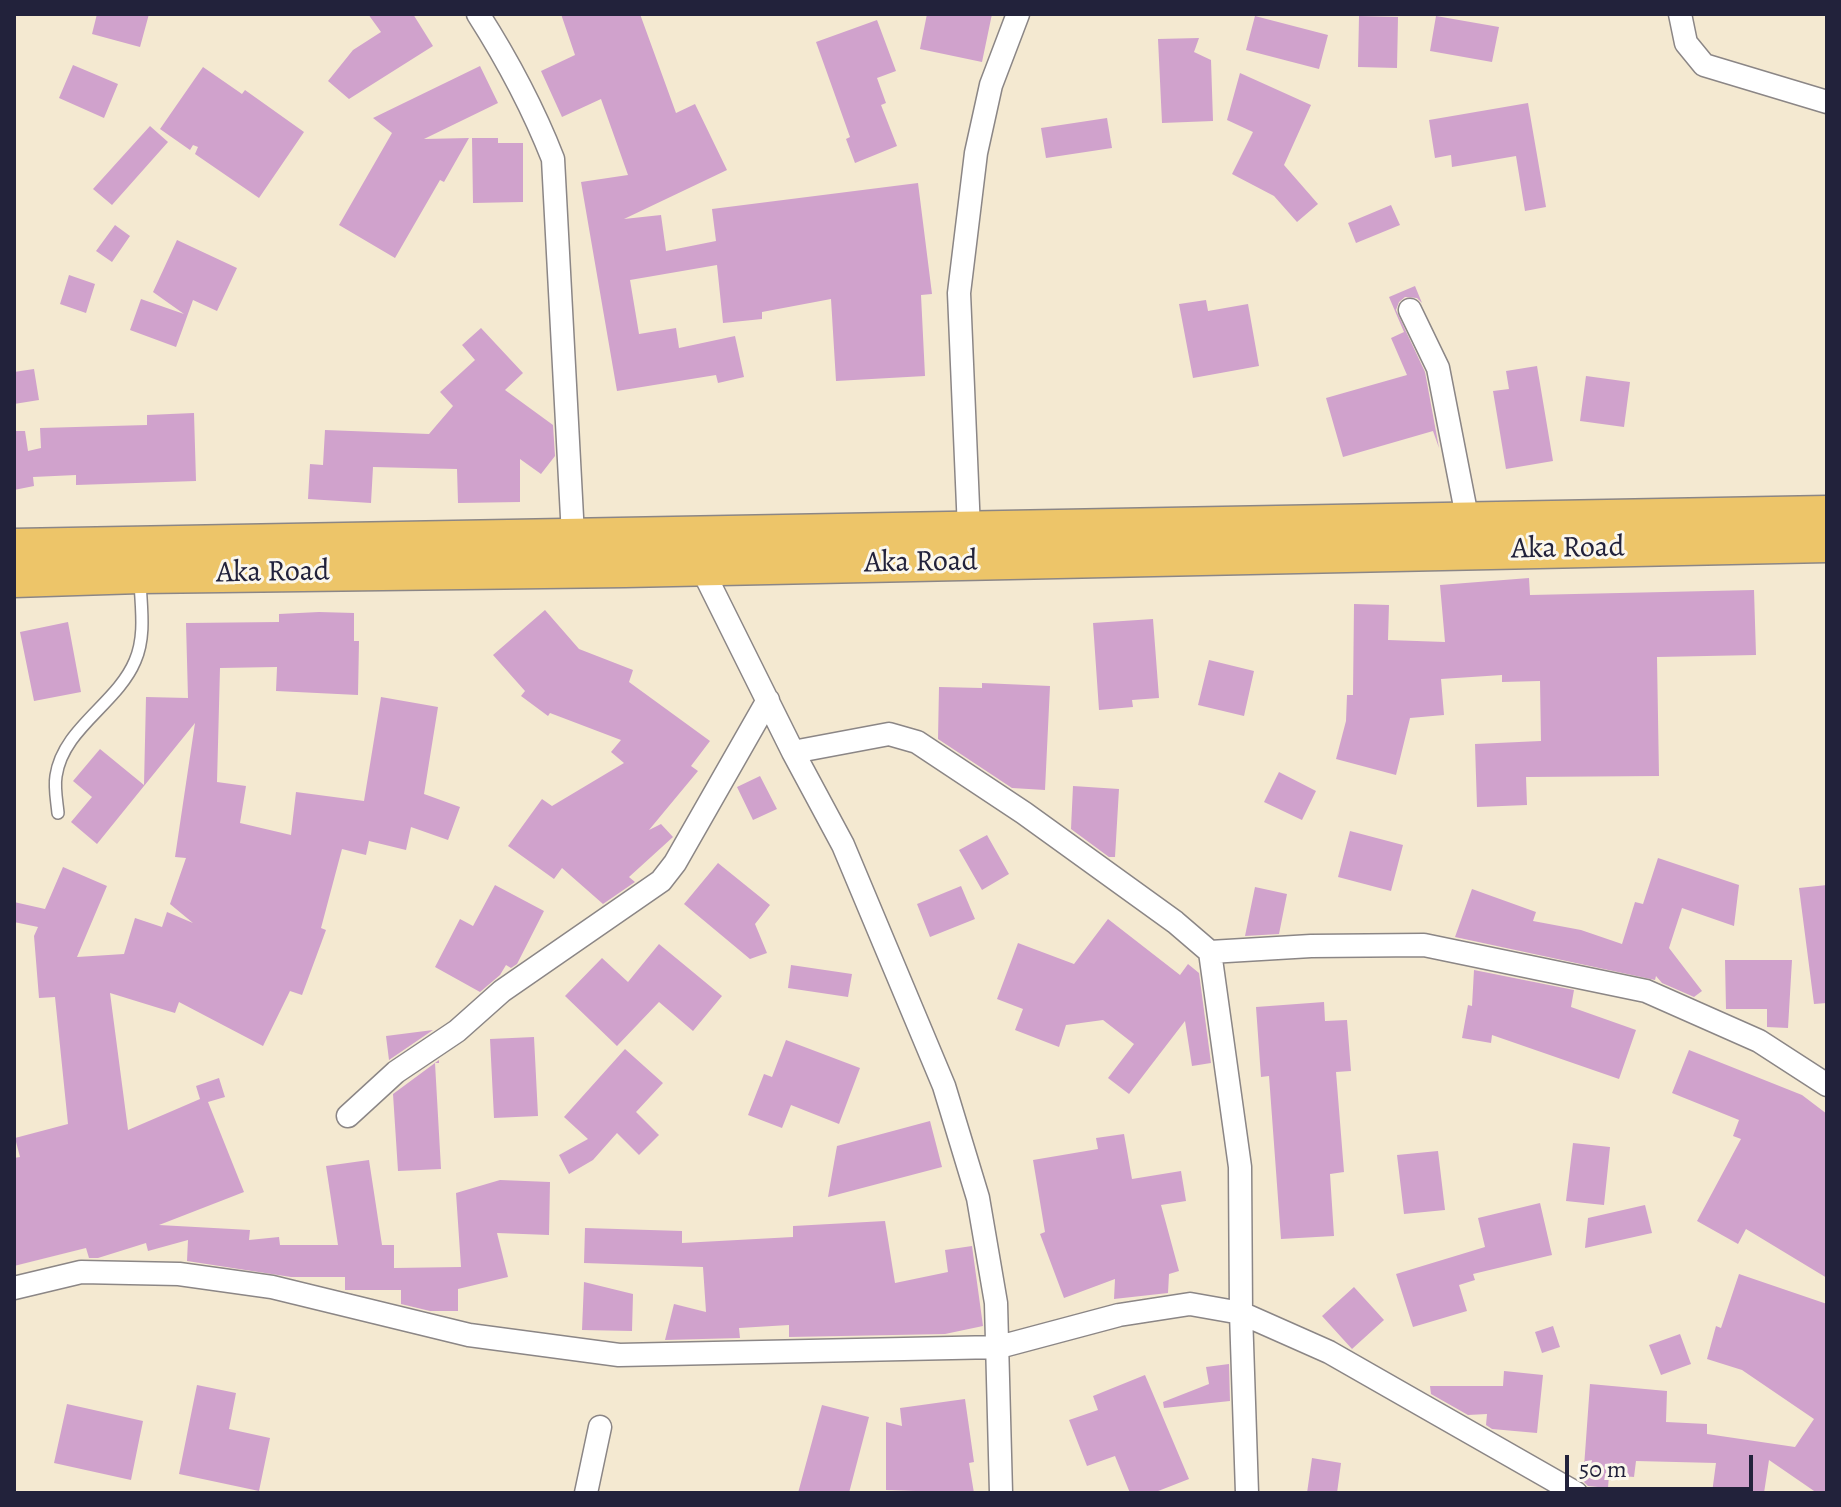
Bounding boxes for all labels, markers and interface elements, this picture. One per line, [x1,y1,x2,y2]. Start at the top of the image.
street label: Aka Road [1511,530,1625,568]
street label: Aka Road [864,544,978,582]
street label: Aka Road [216,554,330,592]
scale bar [1569,1439,1757,1489]
text: 50 m [1579,1453,1627,1485]

